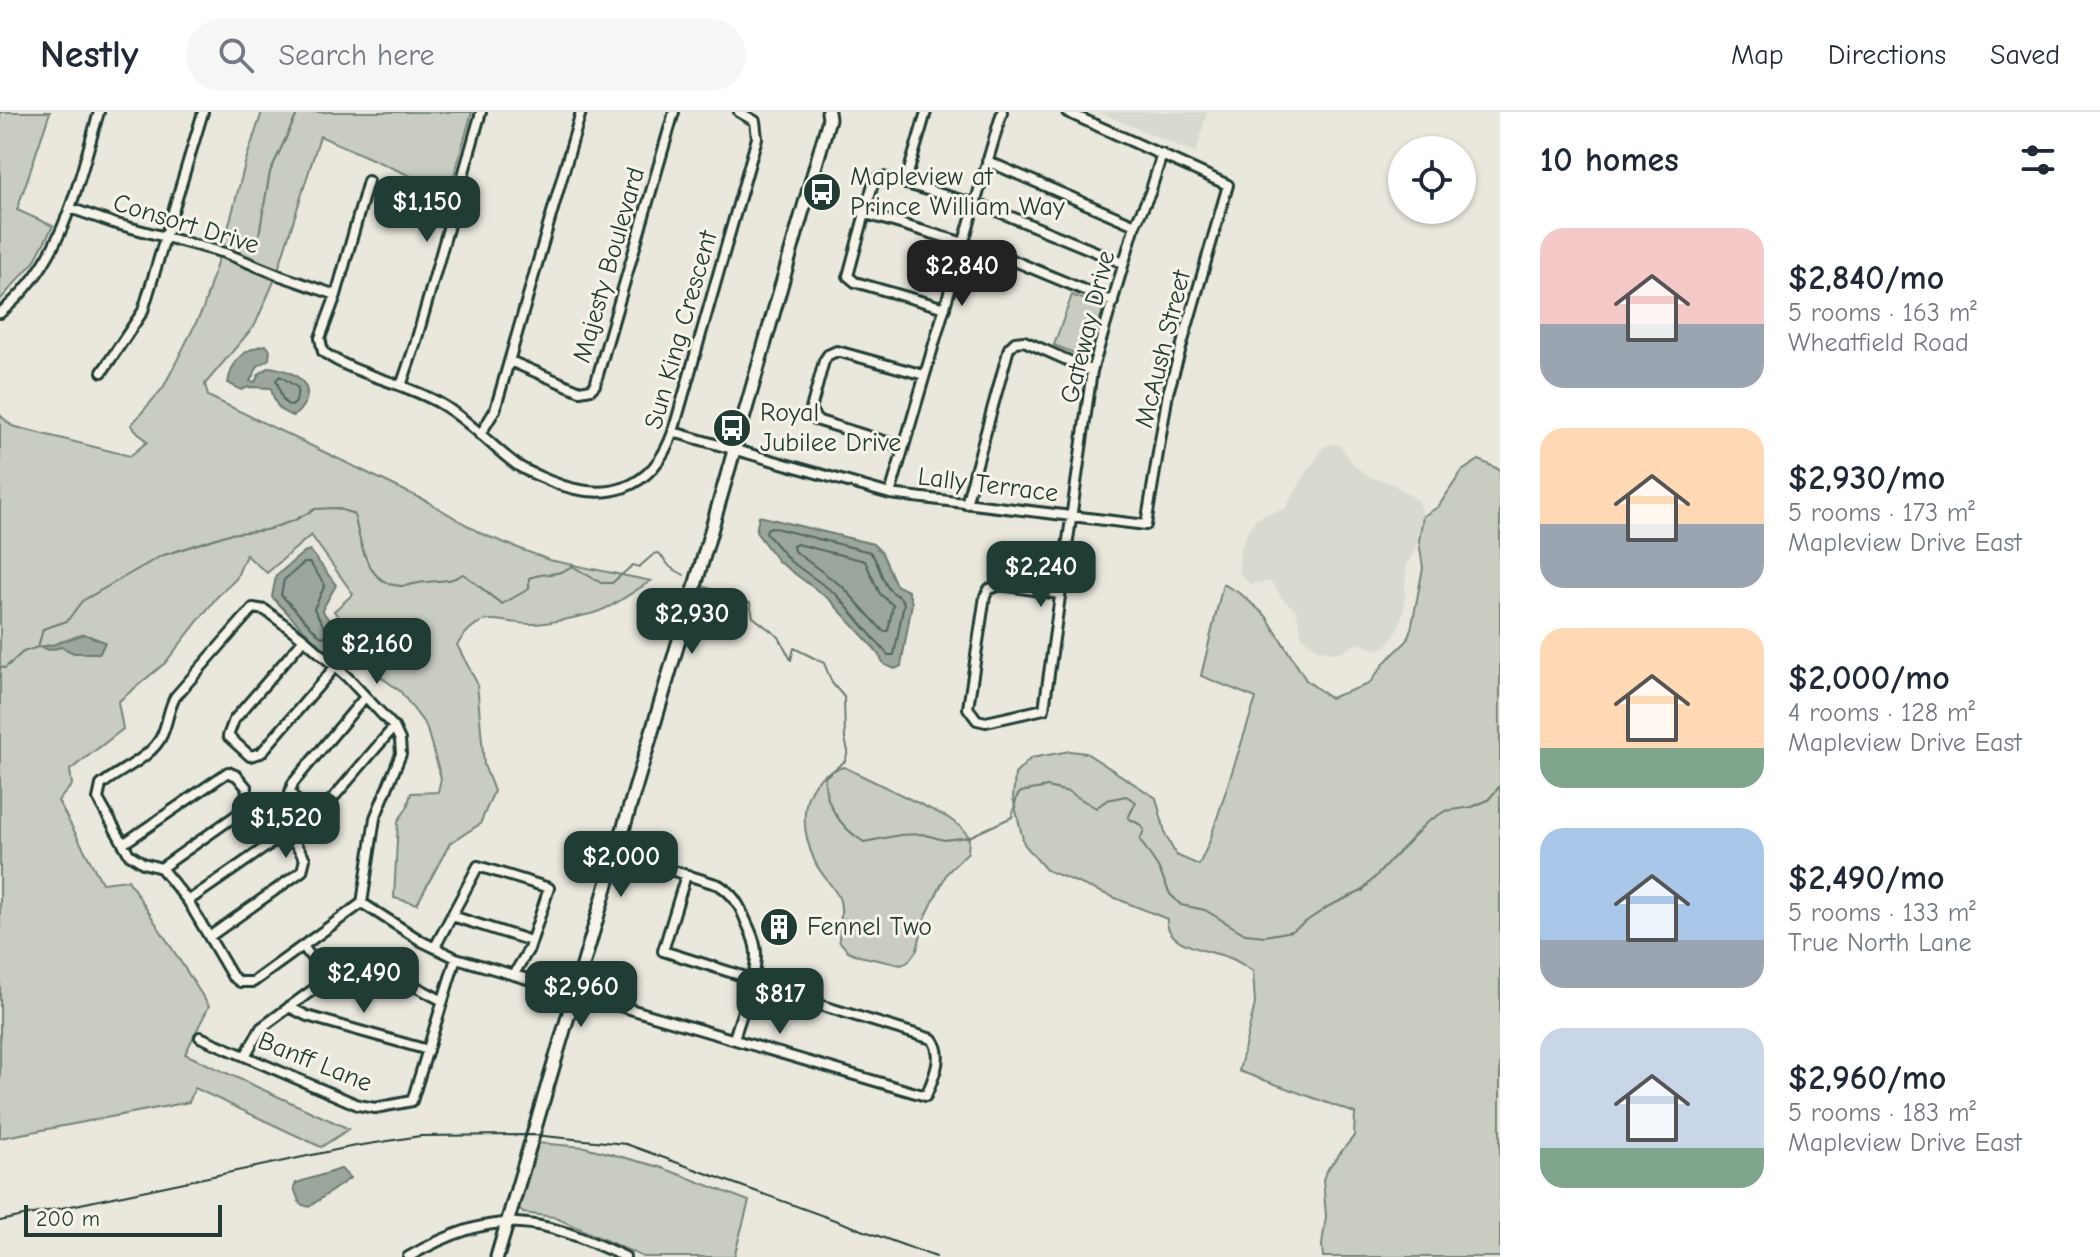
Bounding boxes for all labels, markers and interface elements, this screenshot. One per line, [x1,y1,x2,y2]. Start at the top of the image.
search box [186,19,746,91]
text: Nestly [40,33,138,77]
icon: search [214,33,258,77]
text: Search here [278,38,435,73]
text: Map [1731,39,1784,71]
text: Directions [1828,39,1946,71]
text: Saved [1990,39,2060,71]
map controls [1388,136,1476,224]
button: locate [1388,136,1476,224]
icon: filters [2016,138,2060,182]
text: 10 homes [1540,140,1679,180]
place label: Mapleview at Prince William Way [850,162,1065,222]
street label: Majesty Boulevard [567,164,651,366]
bus stop icon: Mapleview at Prince William Way [801,171,843,213]
pin: $1,150 [362,176,492,244]
text: $1,150 [392,187,462,217]
street label: Consort Drive [109,188,263,260]
street label: Sun King Crescent [638,226,724,433]
pin: $2,840 [897,240,1027,308]
street label: Gateway Drive [1055,247,1121,407]
text: $2,840 [925,251,999,281]
text: $2,840/mo [1788,258,1944,298]
icon: home [1604,260,1700,356]
street label: McAush Street [1129,266,1197,431]
text: 5 rooms · 163 m² [1788,298,1977,328]
text: Wheatfield Road [1788,328,1969,358]
place label: Royal Jubilee Drive [760,398,901,458]
bus stop icon: Royal Jubilee Drive [711,407,753,449]
text: $2,930/mo [1788,458,1945,498]
icon: home [1604,460,1700,556]
street label: Lally Terrace [916,462,1060,508]
text: 5 rooms · 173 m² [1788,498,1975,528]
text: Mapleview Drive East [1788,528,2022,558]
pin: $2,240 [976,541,1106,609]
text: $2,240 [1005,552,1077,582]
pin: $2,930 [627,588,757,656]
text: $2,930 [655,599,729,629]
pin: $2,160 [312,618,442,686]
text: $2,160 [341,629,413,659]
text: $2,000/mo [1788,658,1950,698]
icon: home [1604,660,1700,756]
text: 4 rooms · 128 m² [1788,698,1975,728]
text: Mapleview Drive East [1788,728,2022,758]
pin: $1,520 [221,792,351,860]
text: $1,520 [250,803,322,833]
pin: $2,000 [556,831,686,899]
text: $2,000 [582,842,660,872]
text: $2,490/mo [1788,858,1945,898]
icon: home [1604,860,1700,956]
text: 5 rooms · 133 m² [1788,898,1976,928]
building icon: Fennel Two [758,906,800,948]
place label: Fennel Two [807,912,932,942]
text: True North Lane [1788,928,1972,958]
pin: $2,490 [299,947,429,1015]
text: $2,490 [327,958,401,988]
pin: $2,960 [516,961,646,1029]
pin: $817 [733,968,827,1036]
text: $2,960 [543,972,619,1002]
text: $817 [755,979,805,1009]
street label: Banff Lane [254,1026,376,1098]
text: $2,960/mo [1788,1058,1946,1098]
icon: home [1604,1060,1700,1156]
text: 5 rooms · 183 m² [1788,1098,1976,1128]
text: Mapleview Drive East [1788,1128,2022,1158]
scale bar [24,1201,222,1237]
text: 200 m [36,1206,100,1232]

